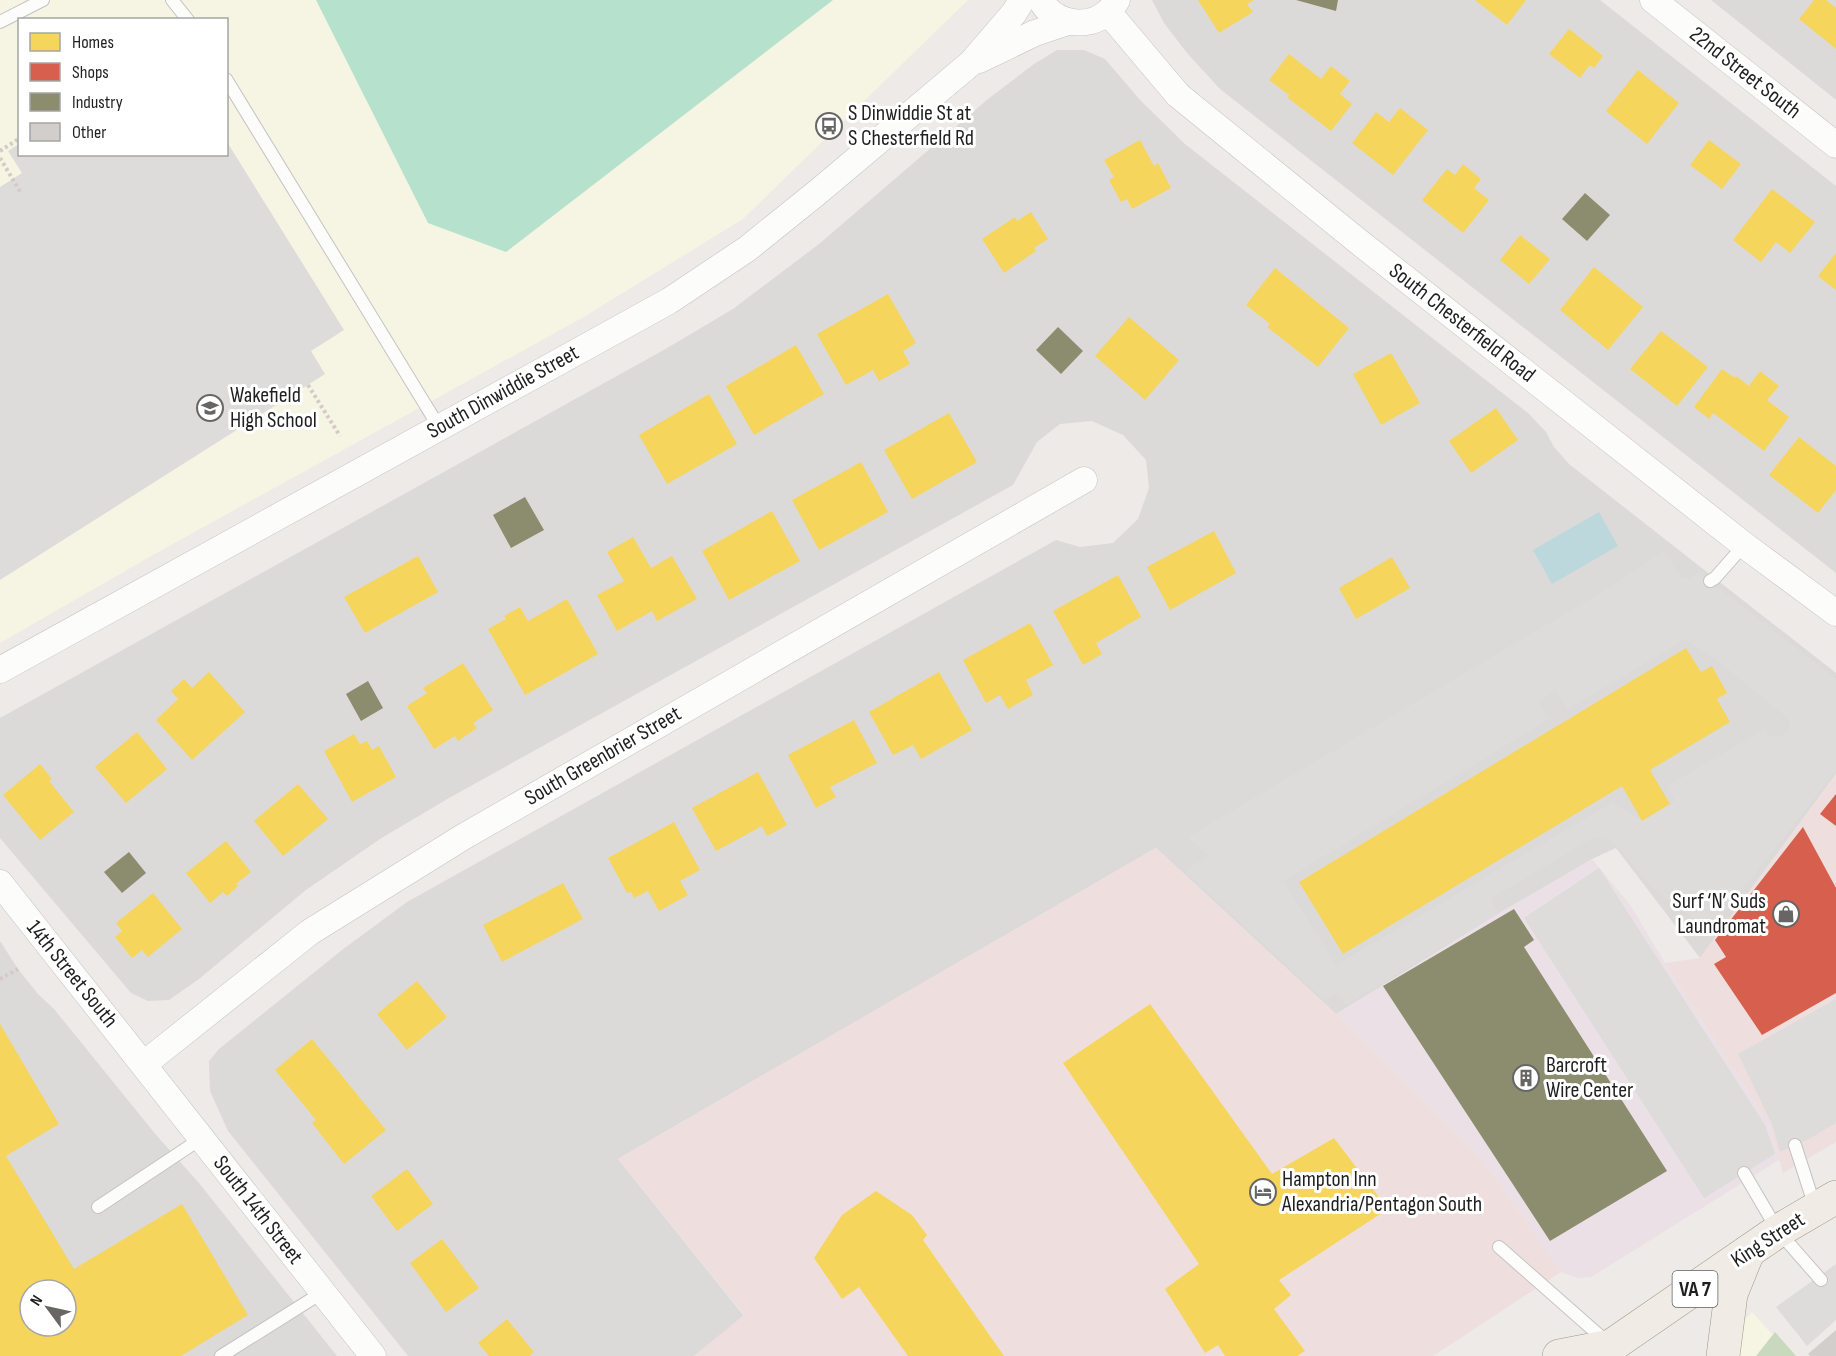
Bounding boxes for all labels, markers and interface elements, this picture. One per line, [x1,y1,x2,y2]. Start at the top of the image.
legend [18,18,228,156]
street label: 22nd Street South [1684,21,1806,125]
text: Homes [72,32,114,53]
text: Shops [72,62,109,83]
text: Industry [72,92,123,113]
place label: S Dinwiddie St at S Chesterfield Rd [848,100,974,152]
bus stop icon: S Dinwiddie St at S Chesterfield Rd [814,111,844,141]
text: Other [72,122,106,143]
street label: South Chesterfield Road [1384,258,1540,388]
street label: South Dinwiddie Street [422,339,584,445]
place label: Wakefield High School [230,382,317,434]
school or university icon: Wakefield High School [195,393,225,423]
street label: South Greenbrier Street [520,700,686,812]
place label: Surf ‘N’ Suds Laundromat [1672,888,1766,940]
shop icon: Surf ‘N’ Suds Laundromat [1771,899,1801,929]
street label: 14th Street South [21,915,123,1033]
place label: Barcroft Wire Center [1546,1052,1633,1104]
building icon: Barcroft Wire Center [1511,1063,1541,1093]
street label: South 14th Street [207,1150,309,1270]
place label: Hampton Inn Alexandria/Pentagon South [1281,1166,1482,1218]
hotel icon: Hampton Inn Alexandria/Pentagon South [1248,1177,1278,1207]
street label: King Street [1726,1206,1810,1274]
road number: VA 7 [1672,1271,1718,1307]
north arrow [18,1278,78,1338]
text: N [26,1292,47,1309]

